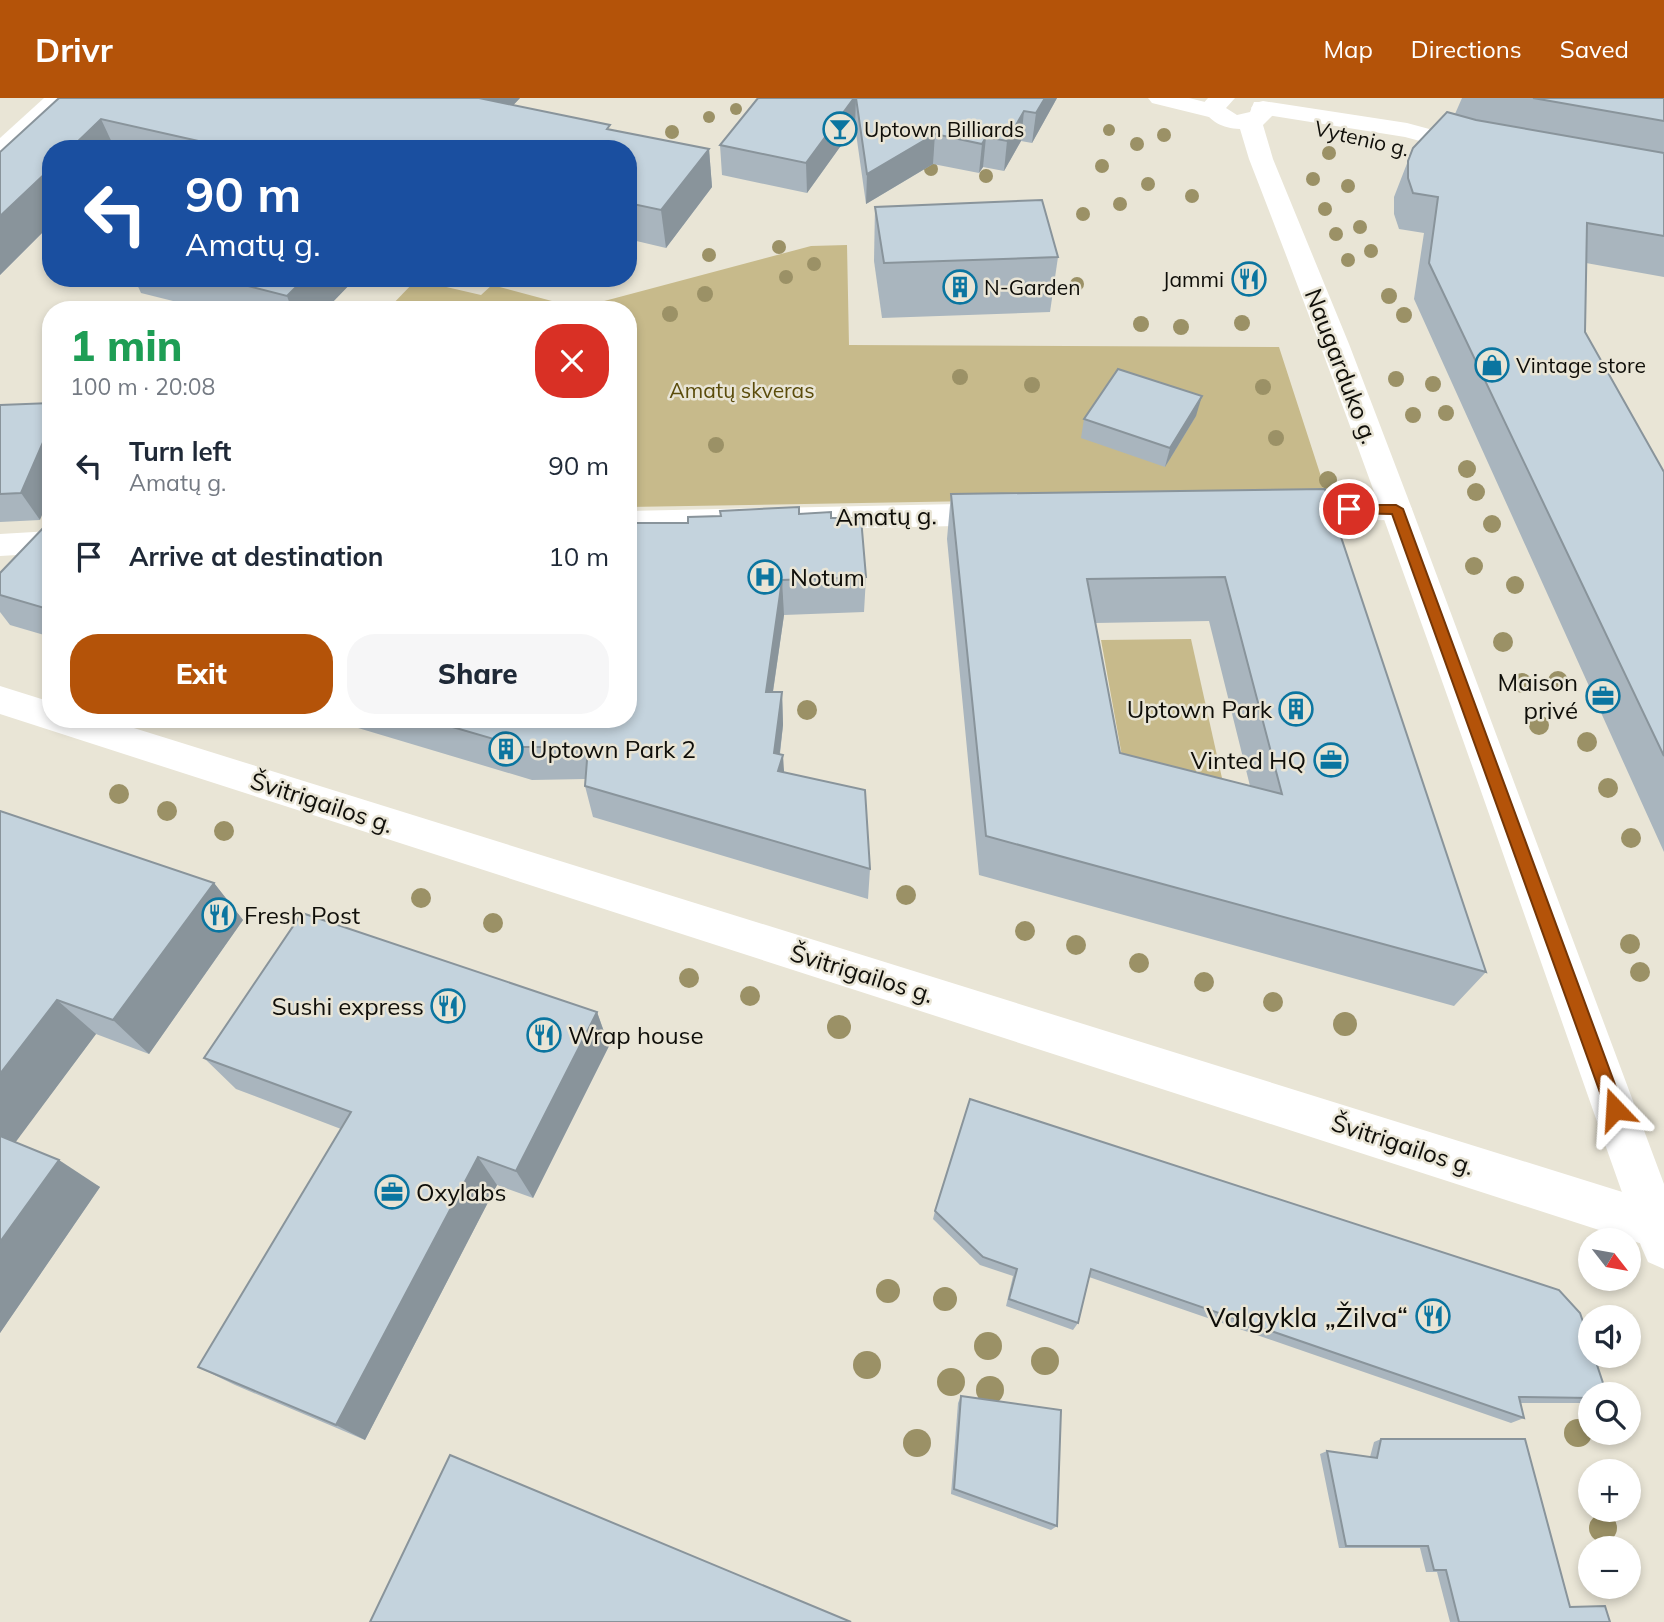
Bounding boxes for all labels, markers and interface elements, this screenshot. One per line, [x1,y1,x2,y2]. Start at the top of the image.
text: Drivr [35,29,113,70]
text: Map [1323,34,1373,64]
text: Directions [1411,34,1522,64]
text: Saved [1560,34,1629,64]
bar icon: Uptown Billiards [821,110,859,148]
street label: Vytenio g. [1312,114,1412,162]
place label: Uptown Billiards [864,116,1024,142]
text: 90 m [185,163,301,224]
icon: left [70,168,161,259]
text: Amatų g. [185,224,320,264]
restaurant icon: Jammi [1230,260,1268,298]
place label: Jammi [1163,266,1224,292]
building icon: N-Garden [941,268,979,306]
place label: N-Garden [984,274,1080,300]
street label: Naugarduko g. [1299,284,1385,448]
text: 1 min [70,319,183,372]
button: close [535,324,609,398]
shop icon: Vintage store [1473,346,1511,384]
place label: Vintage store [1516,352,1646,378]
text: 100 m · 20:08 [70,372,215,401]
park label: Amatų skveras [669,377,815,403]
text: Turn left [129,435,231,468]
icon: left [70,447,108,485]
text: 90 m [548,449,609,482]
text: Amatų g. [129,468,226,497]
pin [1319,479,1379,539]
icon: arrive [1330,490,1368,528]
street label: Amatų g. [835,500,937,532]
icon: arrive [70,538,108,576]
text: Arrive at destination [129,540,384,573]
text: 10 m [548,540,609,573]
hospital icon: Notum [746,558,784,596]
place label: Notum [790,562,865,592]
button: Exit [70,634,333,714]
button: Share [347,634,609,714]
place label: Maison privé [1498,667,1578,725]
office icon: Maison privé [1584,677,1622,715]
building icon: Uptown Park [1277,690,1315,728]
place label: Uptown Park [1127,694,1273,724]
building icon: Uptown Park 2 [487,730,525,768]
place label: Uptown Park 2 [530,734,696,764]
office icon: Vinted HQ [1312,741,1350,779]
place label: Vinted HQ [1191,745,1306,775]
street label: Švitrigailos g. [247,765,397,839]
restaurant icon: Fresh Post [200,896,238,934]
place label: Fresh Post [244,900,360,930]
street label: Švitrigailos g. [787,937,937,1009]
restaurant icon: Sushi express [429,987,467,1025]
place label: Sushi express [272,991,424,1021]
restaurant icon: Wrap house [525,1016,563,1054]
place label: Wrap house [568,1020,704,1050]
position arrow [1578,1072,1652,1146]
street label: Švitrigailos g. [1328,1107,1478,1181]
office icon: Oxylabs [373,1173,411,1211]
place label: Oxylabs [416,1177,506,1207]
north arrow [1578,1228,1642,1292]
map controls [1578,1228,1641,1599]
restaurant icon: Valgykla „Žilva“ [1414,1297,1452,1335]
place label: Valgykla „Žilva“ [1206,1299,1408,1334]
button: sound [1578,1305,1641,1368]
button: search [1578,1382,1641,1445]
button: + [1578,1459,1641,1522]
button: − [1578,1536,1641,1599]

